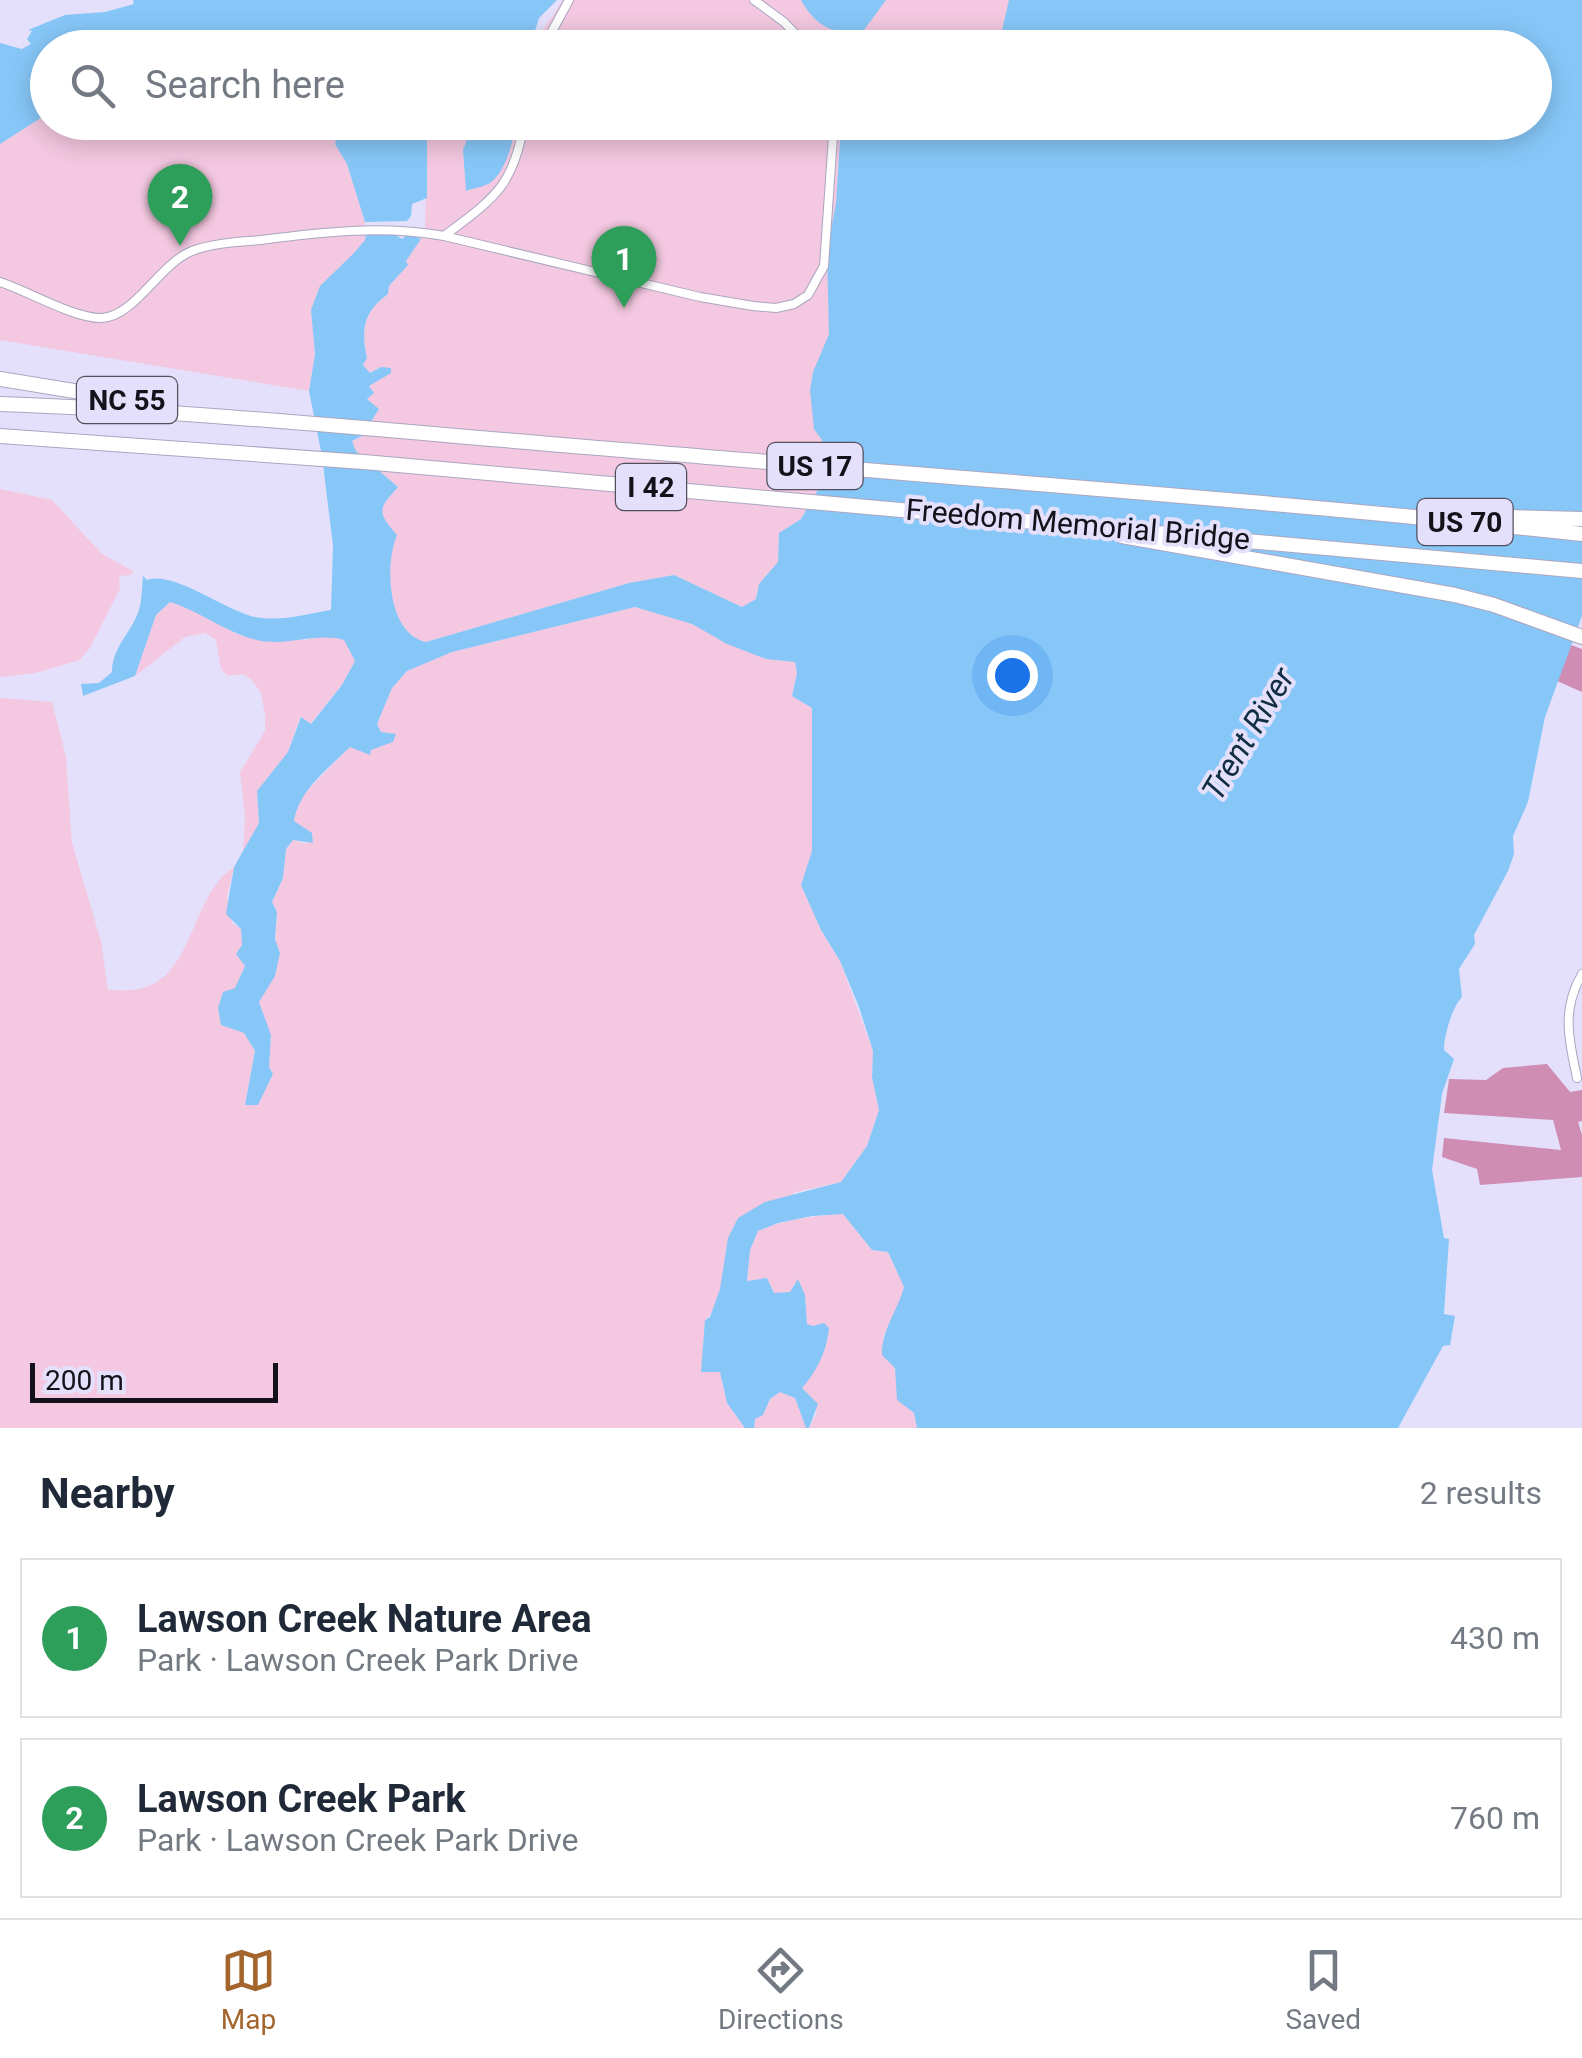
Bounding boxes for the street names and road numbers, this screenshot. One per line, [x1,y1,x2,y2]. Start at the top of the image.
road number: NC 55 [77,377,177,423]
road number: US 17 [768,443,862,489]
road number: I 42 [616,464,686,510]
street label: Freedom Memorial Bridge [904,492,1252,556]
road number: US 70 [1418,499,1512,545]

